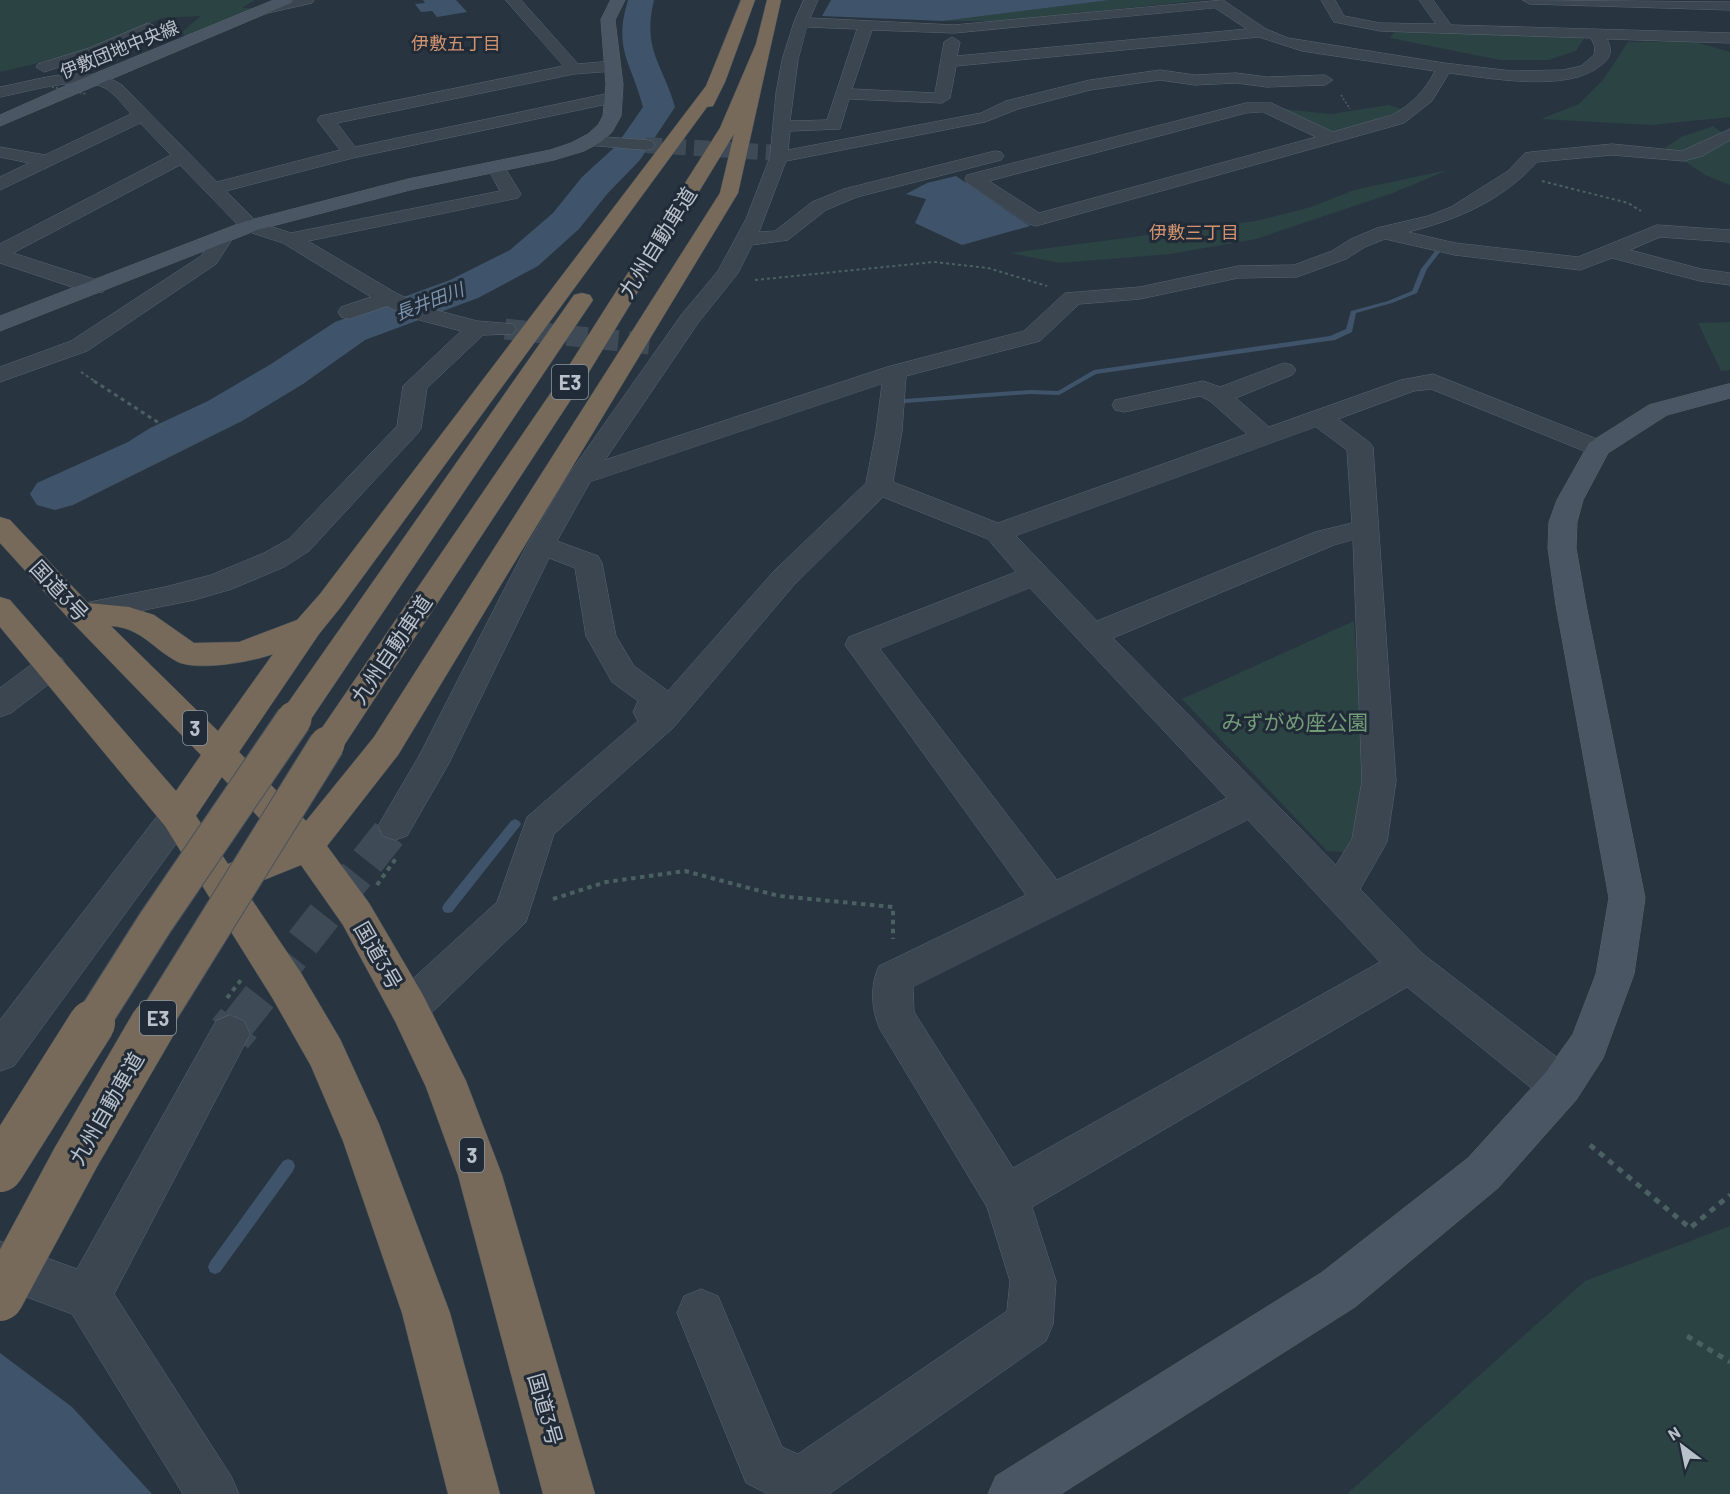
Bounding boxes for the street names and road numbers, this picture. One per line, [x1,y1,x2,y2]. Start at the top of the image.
street label: 伊敷団地中央線 [56,15,182,83]
street label: 九州自動車道 [613,182,701,302]
road number: E3 [552,365,588,399]
street label: 国道3号 [26,554,94,626]
street label: 九州自動車道 [345,590,437,708]
road number: 3 [183,711,207,745]
street label: 国道3号 [350,917,408,993]
road number: E3 [140,1001,176,1035]
street label: 九州自動車道 [64,1047,148,1169]
road number: 3 [460,1138,484,1172]
street label: 国道3号 [524,1370,568,1448]

